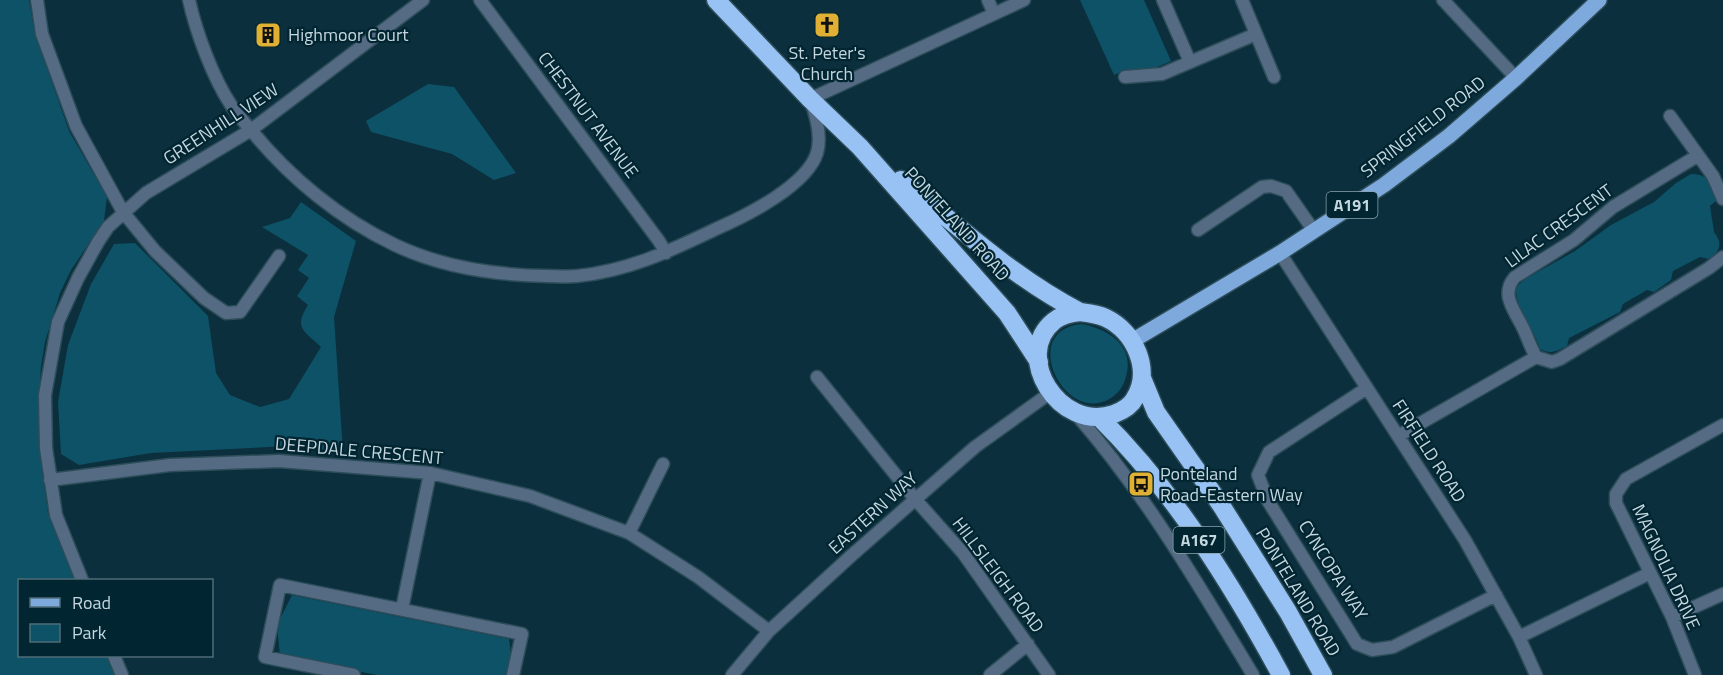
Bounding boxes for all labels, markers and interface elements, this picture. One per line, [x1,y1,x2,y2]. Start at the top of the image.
church icon: St. Peter's Church [812,10,842,40]
building icon: Highmoor Court [253,20,283,50]
place label: Highmoor Court [288,21,409,48]
place label: St. Peter's Church [788,39,866,87]
street label: CHESTNUT AVENUE [532,46,645,184]
street label: SPRINGFIELD ROAD [1354,69,1491,184]
street label: GREENHILL VIEW [158,76,284,171]
street label: PONTELAND ROAD [898,160,1016,287]
street label: LILAC CRESCENT [1499,177,1619,274]
road number: A191 [1326,192,1378,218]
street label: FIRFIELD ROAD [1386,394,1473,508]
street label: DEEPDALE CRESCENT [274,430,445,471]
place label: Ponteland Road-Eastern Way [1160,460,1303,508]
street label: EASTERN WAY [822,465,924,560]
bus stop icon: Ponteland Road-Eastern Way [1126,469,1156,499]
street label: MAGNOLIA DRIVE [1625,499,1707,634]
street label: HILLSLEIGH ROAD [946,511,1051,638]
street label: CYNCOPA WAY [1292,515,1375,625]
street label: PONTELAND ROAD [1249,522,1348,661]
road number: A167 [1174,527,1224,553]
legend [18,579,213,657]
text: Road [72,589,111,616]
text: Park [72,619,107,646]

